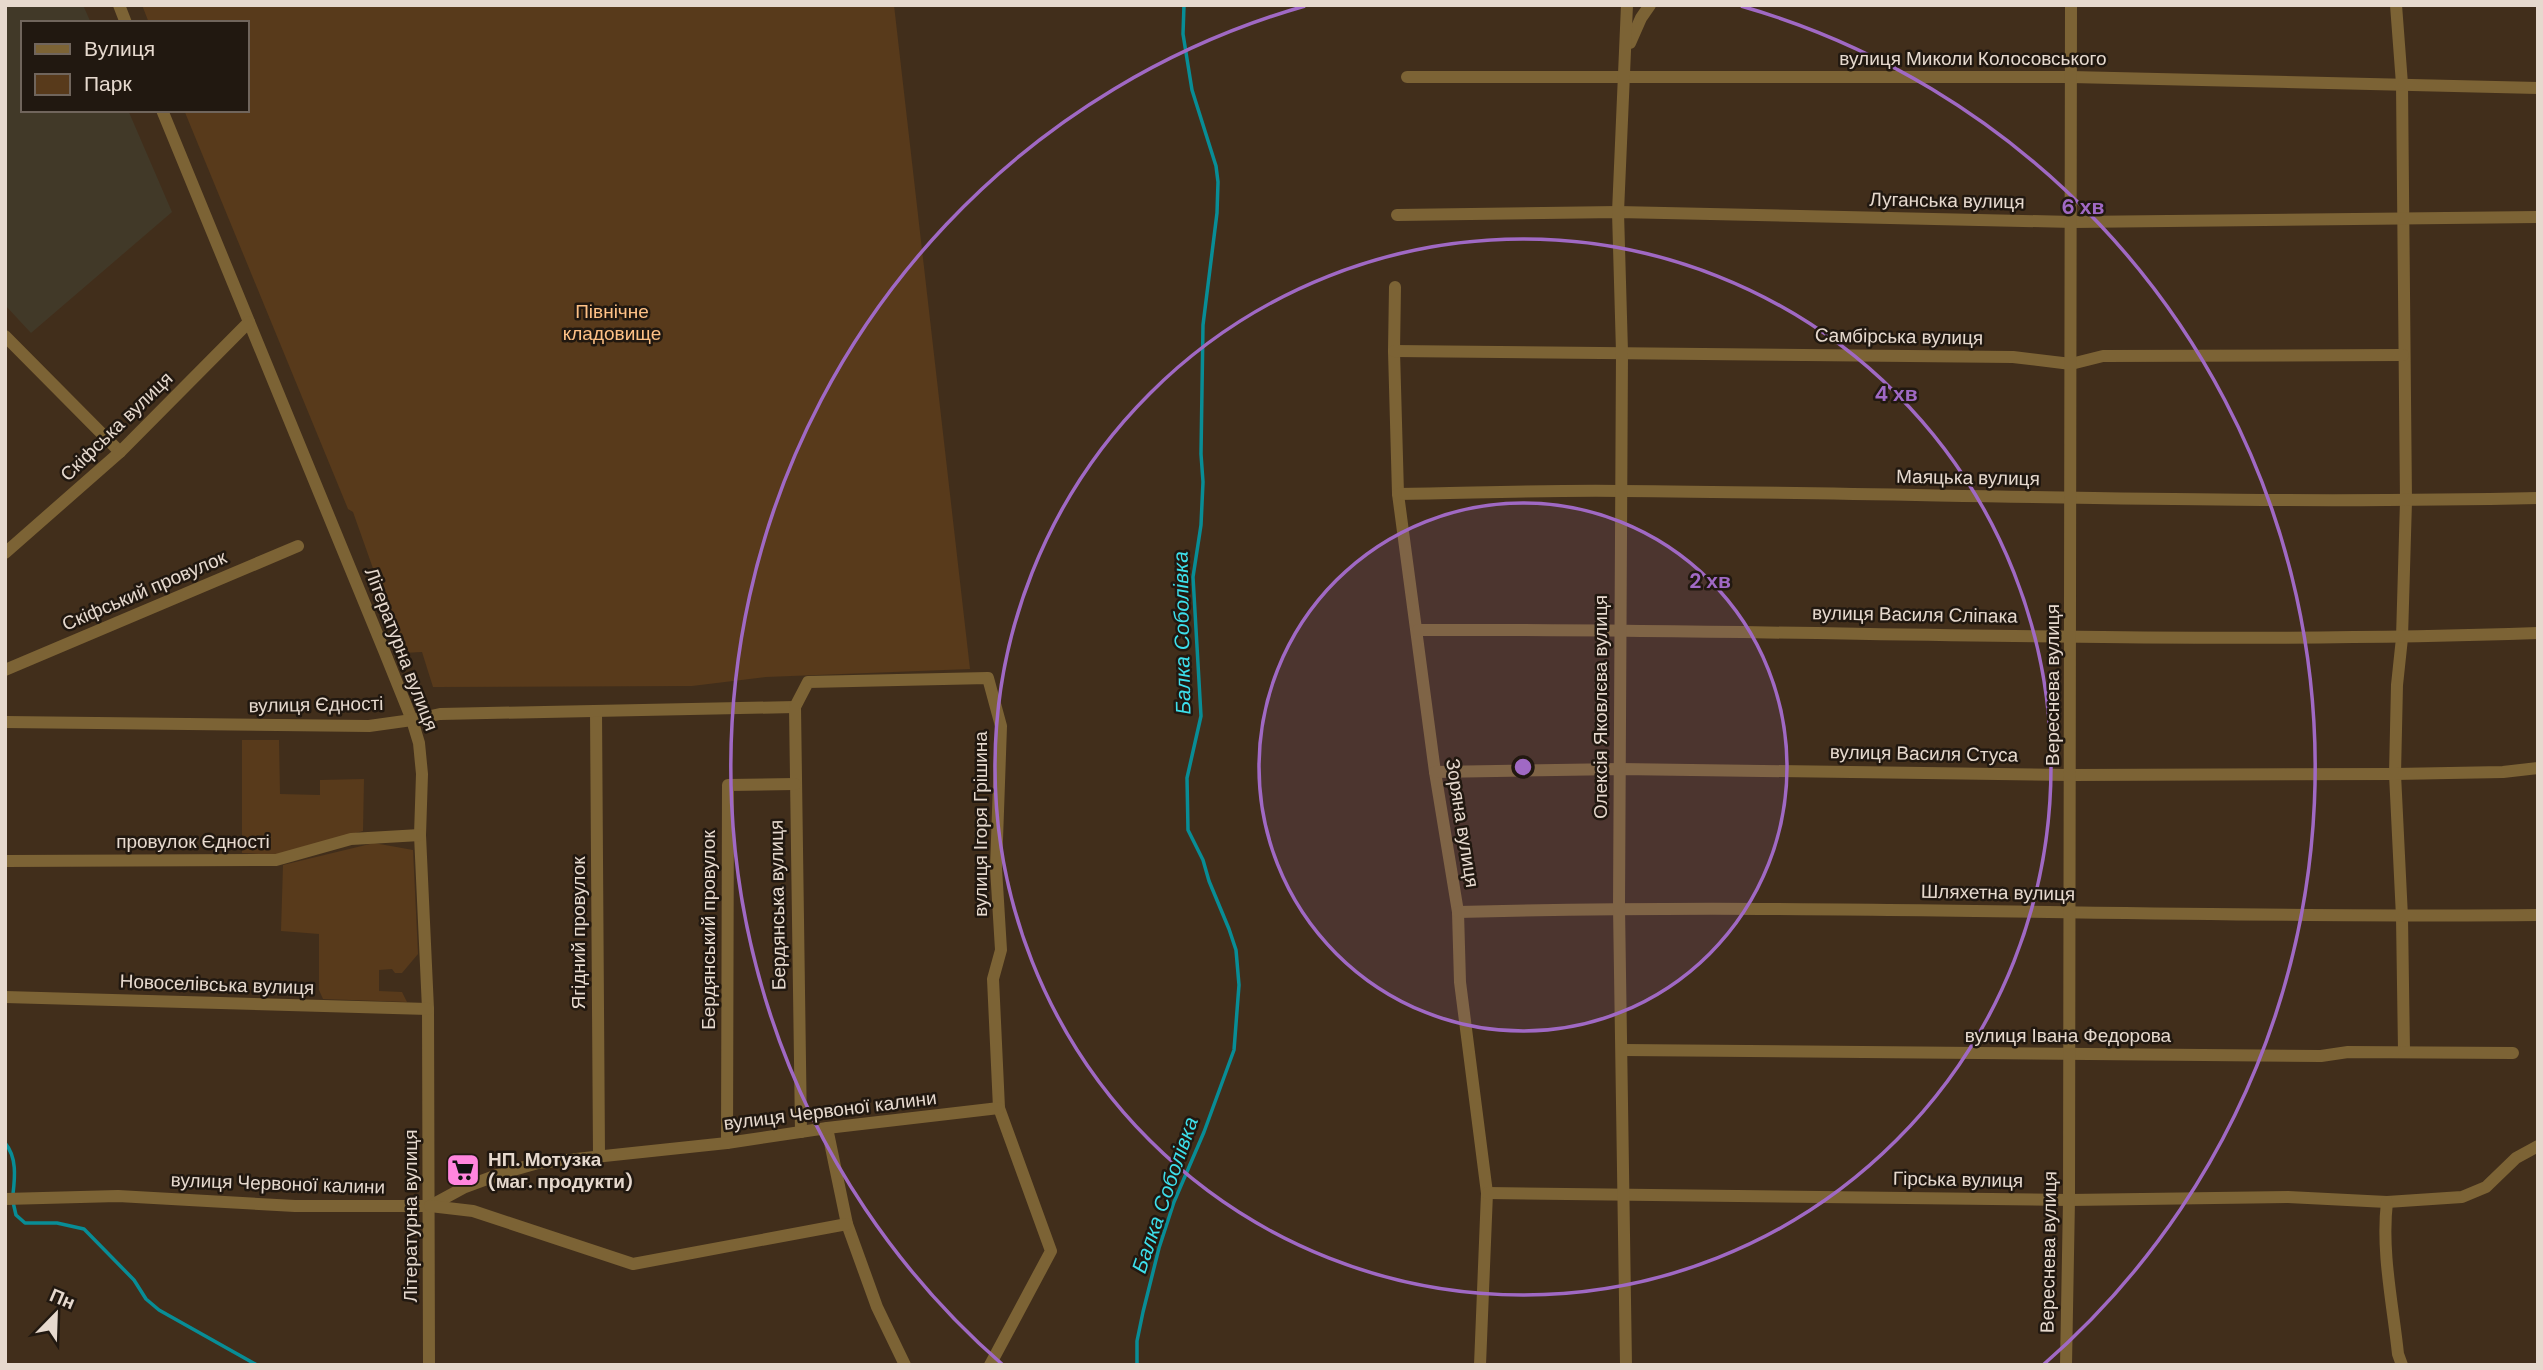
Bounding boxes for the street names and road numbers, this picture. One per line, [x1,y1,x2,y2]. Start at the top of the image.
street label: вулиця Миколи Колосовського [1839,46,2107,71]
street label: Луганська вулиця [1869,187,2025,214]
street label: Самбірська вулиця [1815,323,1983,350]
street label: Скіфська вулиця [55,366,178,487]
street label: Маяцька вулиця [1896,464,2040,491]
street label: Скіфський провулок [58,544,231,636]
street label: Літературна вулиця [359,564,444,734]
street label: Олексія Яковлєва вулиця [1588,595,1613,819]
street label: вулиця Василя Сліпака [1812,600,2018,629]
street label: Вереснева вулиця [2040,604,2065,766]
street label: вулиця Єдності [248,691,384,718]
street label: вулиця Ігоря Грішина [968,731,993,917]
street label: вулиця Василя Стуса [1830,739,2019,768]
street label: Зоряна вулиця [1440,757,1485,889]
street label: Бердянська вулиця [764,820,791,990]
street label: провулок Єдності [116,829,270,854]
street label: Бердянський провулок [696,830,721,1030]
street label: Ягідний провулок [566,856,591,1010]
street label: Шляхетна вулиця [1921,879,2075,906]
street label: Новоселівська вулиця [119,969,315,1000]
street label: вулиця Івана Федорова [1965,1023,2172,1048]
street label: вулиця Червоної калини [722,1085,938,1136]
street label: Літературна вулиця [398,1130,423,1302]
street label: Гірська вулиця [1893,1166,2023,1193]
street label: вулиця Червоної калини [170,1167,386,1200]
street label: Вереснева вулиця [2035,1171,2062,1333]

